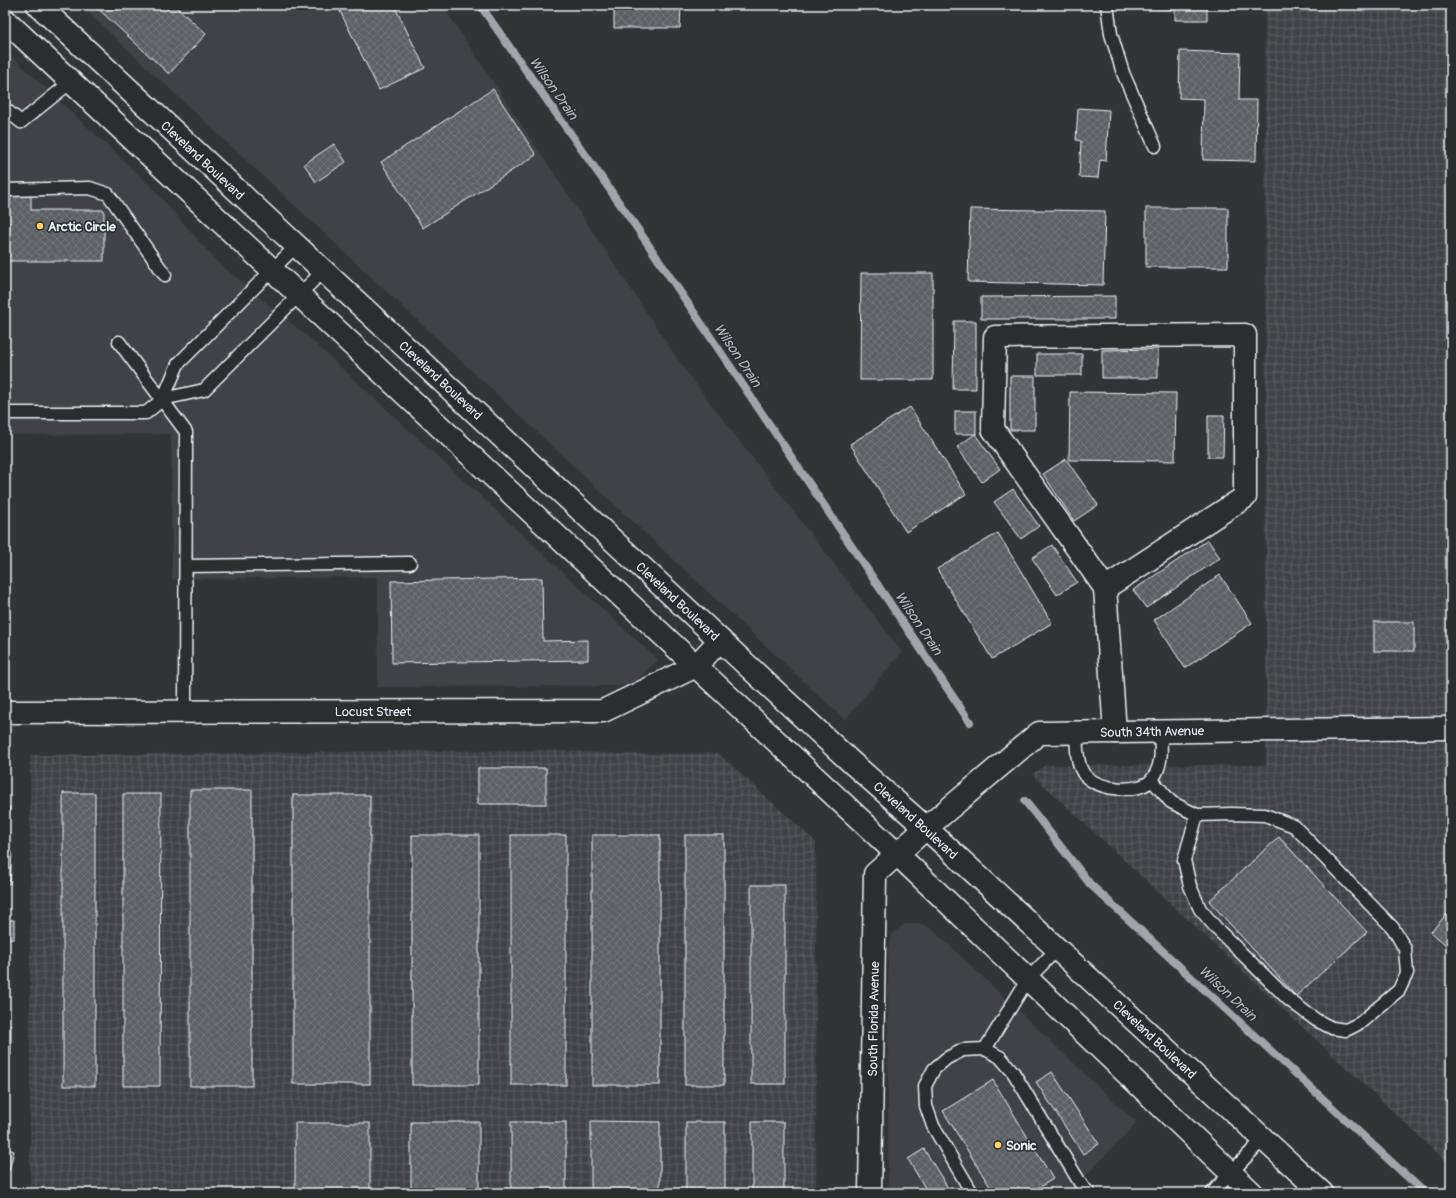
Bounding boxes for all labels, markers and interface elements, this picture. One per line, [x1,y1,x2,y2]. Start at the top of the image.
water label: Wilson Drain [526,54,582,124]
street label: Cleveland Boulevard [157,118,247,203]
place label: Arctic Circle [48,219,116,235]
marker: Arctic Circle [35,221,45,231]
water label: Wilson Drain [710,320,766,391]
street label: Cleveland Boulevard [395,338,485,423]
street label: Cleveland Boulevard [632,559,722,644]
water label: Wilson Drain [891,588,947,659]
street label: Locust Street [335,704,412,720]
street label: South 34th Avenue [1100,723,1205,741]
street label: Cleveland Boulevard [870,779,961,863]
street label: South Florida Avenue [865,961,883,1077]
water label: Wilson Drain [1195,962,1261,1025]
street label: Cleveland Boulevard [1109,997,1199,1082]
place label: Sonic [1006,1138,1037,1154]
marker: Sonic [993,1140,1003,1150]

